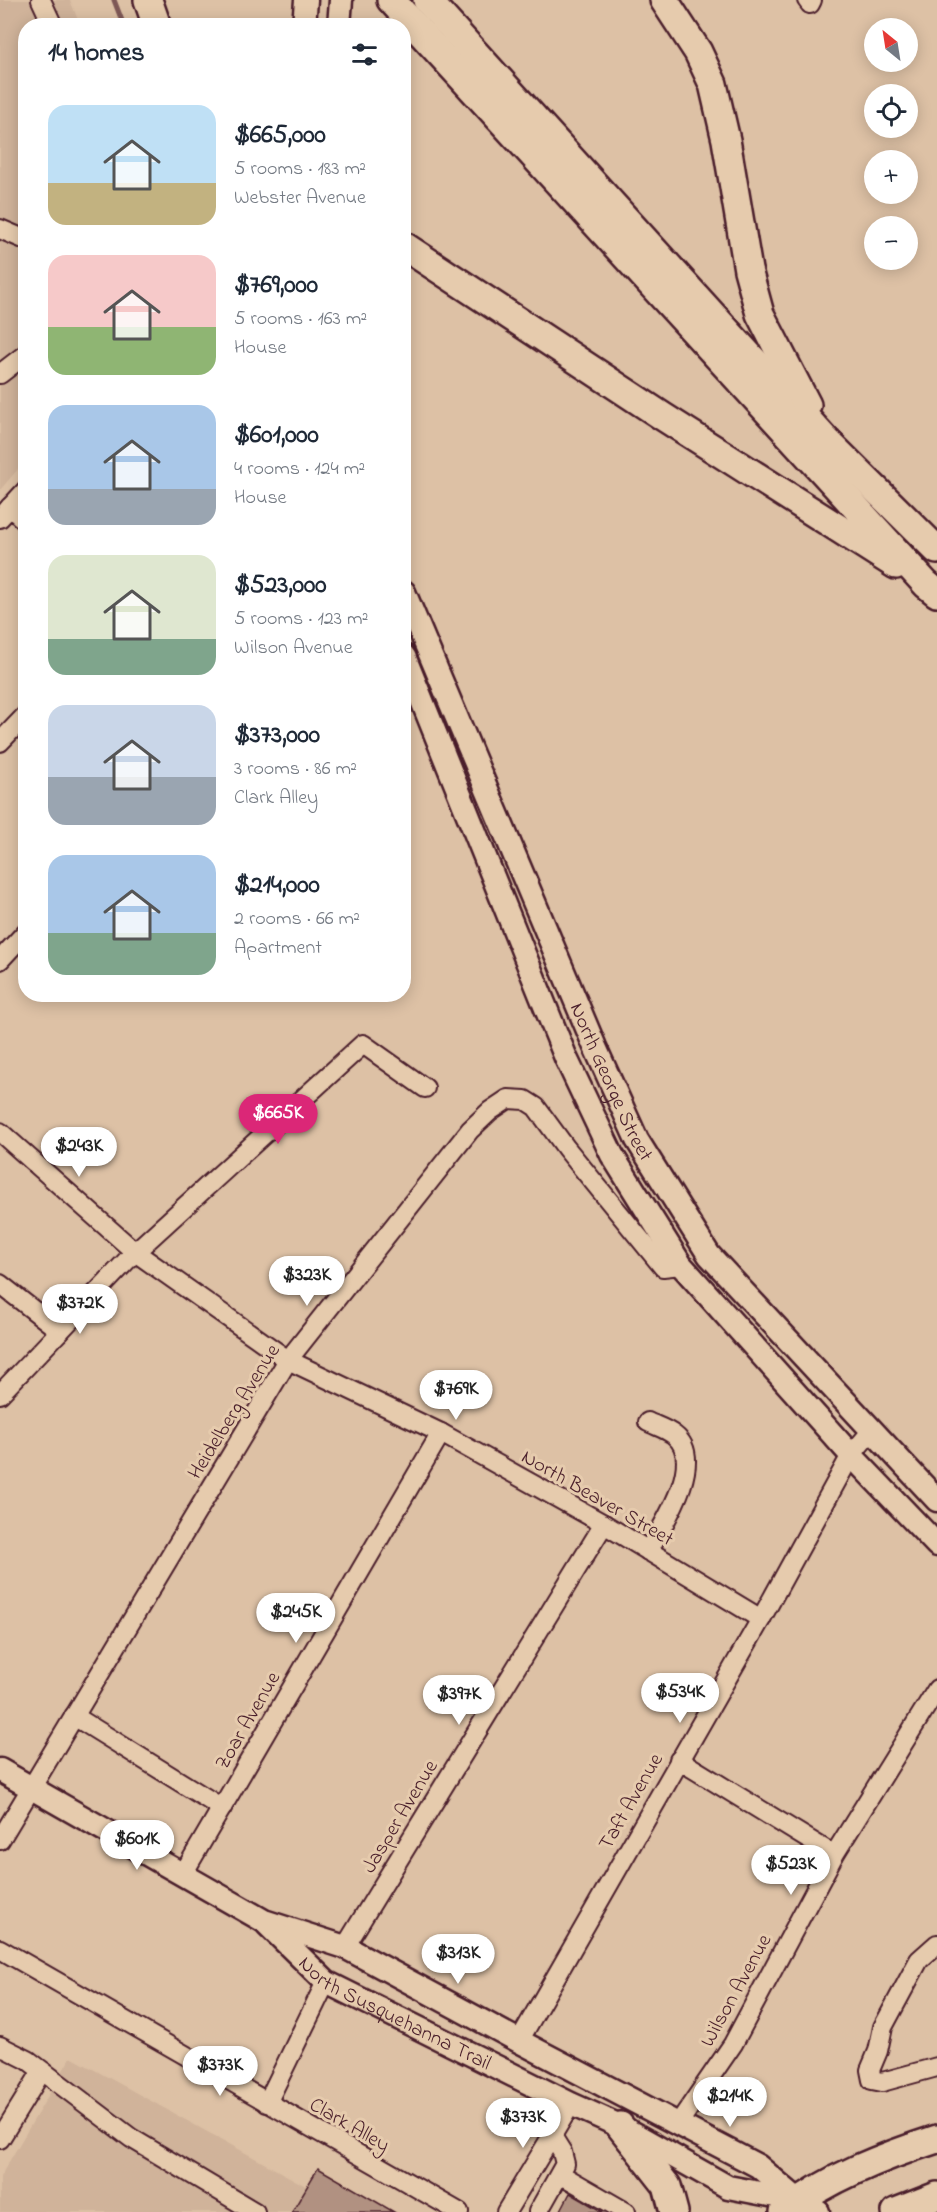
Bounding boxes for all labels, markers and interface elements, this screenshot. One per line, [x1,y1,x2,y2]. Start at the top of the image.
north arrow [864,18,918,72]
map controls [864,18,918,270]
text: 14 homes [48,35,144,73]
icon: filters [348,38,381,71]
button: locate [864,84,918,138]
text: $665,000 [234,117,326,155]
icon: home [96,129,168,201]
button: + [864,150,918,204]
text: 5 rooms · 183 m² [234,155,366,184]
text: Webster Avenue [234,184,366,213]
button: − [864,216,918,270]
text: $769,000 [234,267,318,305]
icon: home [96,279,168,351]
text: 5 rooms · 163 m² [234,305,367,334]
text: House [234,334,287,363]
text: $601,000 [234,417,319,455]
icon: home [96,429,168,501]
text: 4 rooms · 124 m² [234,455,365,484]
text: House [234,484,287,513]
text: $523,000 [234,567,326,605]
icon: home [96,579,168,651]
text: 5 rooms · 123 m² [234,605,368,634]
text: Wilson Avenue [234,634,353,663]
text: $373,000 [234,717,320,755]
icon: home [96,729,168,801]
text: 3 rooms · 86 m² [234,755,357,784]
text: Clark Alley [234,784,318,813]
text: $214,000 [234,867,320,905]
icon: home [96,879,168,951]
text: 2 rooms · 66 m² [234,905,360,934]
text: Apartment [234,934,322,963]
street label: North George Street [561,999,660,1168]
pin: $665K [236,1094,320,1145]
text: $665K [253,1099,303,1128]
pin: $243K [37,1127,121,1178]
text: $243K [55,1132,103,1161]
pin: $323K [265,1256,349,1307]
text: $323K [283,1261,331,1290]
pin: $372K [38,1284,122,1335]
text: $372K [56,1289,104,1318]
street label: Heidelberg Avenue [181,1338,290,1487]
pin: $769K [414,1370,498,1421]
text: $769K [434,1375,478,1404]
street label: North Beaver Street [515,1443,679,1555]
pin: $245K [254,1593,338,1644]
text: $245K [270,1598,322,1627]
street label: Zoar Avenue [209,1666,289,1776]
pin: $534K [638,1673,722,1724]
pin: $397K [417,1675,501,1726]
text: $534K [655,1678,705,1707]
text: $397K [437,1680,481,1709]
street label: Taft Avenue [592,1747,672,1856]
street label: Jasper Avenue [355,1754,447,1879]
pin: $601K [95,1820,179,1871]
text: $601K [114,1825,160,1854]
pin: $523K [749,1845,833,1896]
text: $523K [765,1850,817,1879]
street label: Wilson Avenue [693,1929,780,2053]
pin: $313K [416,1934,500,1985]
text: $313K [436,1939,480,1968]
street label: North Susquehanna Trail [291,1950,496,2079]
pin: $373K [178,2046,262,2097]
text: $373K [197,2051,243,2080]
pin: $214K [688,2077,772,2128]
text: $214K [707,2082,753,2111]
street label: Clark Alley [302,2091,395,2163]
pin: $373K [481,2098,565,2149]
text: $373K [500,2103,546,2132]

